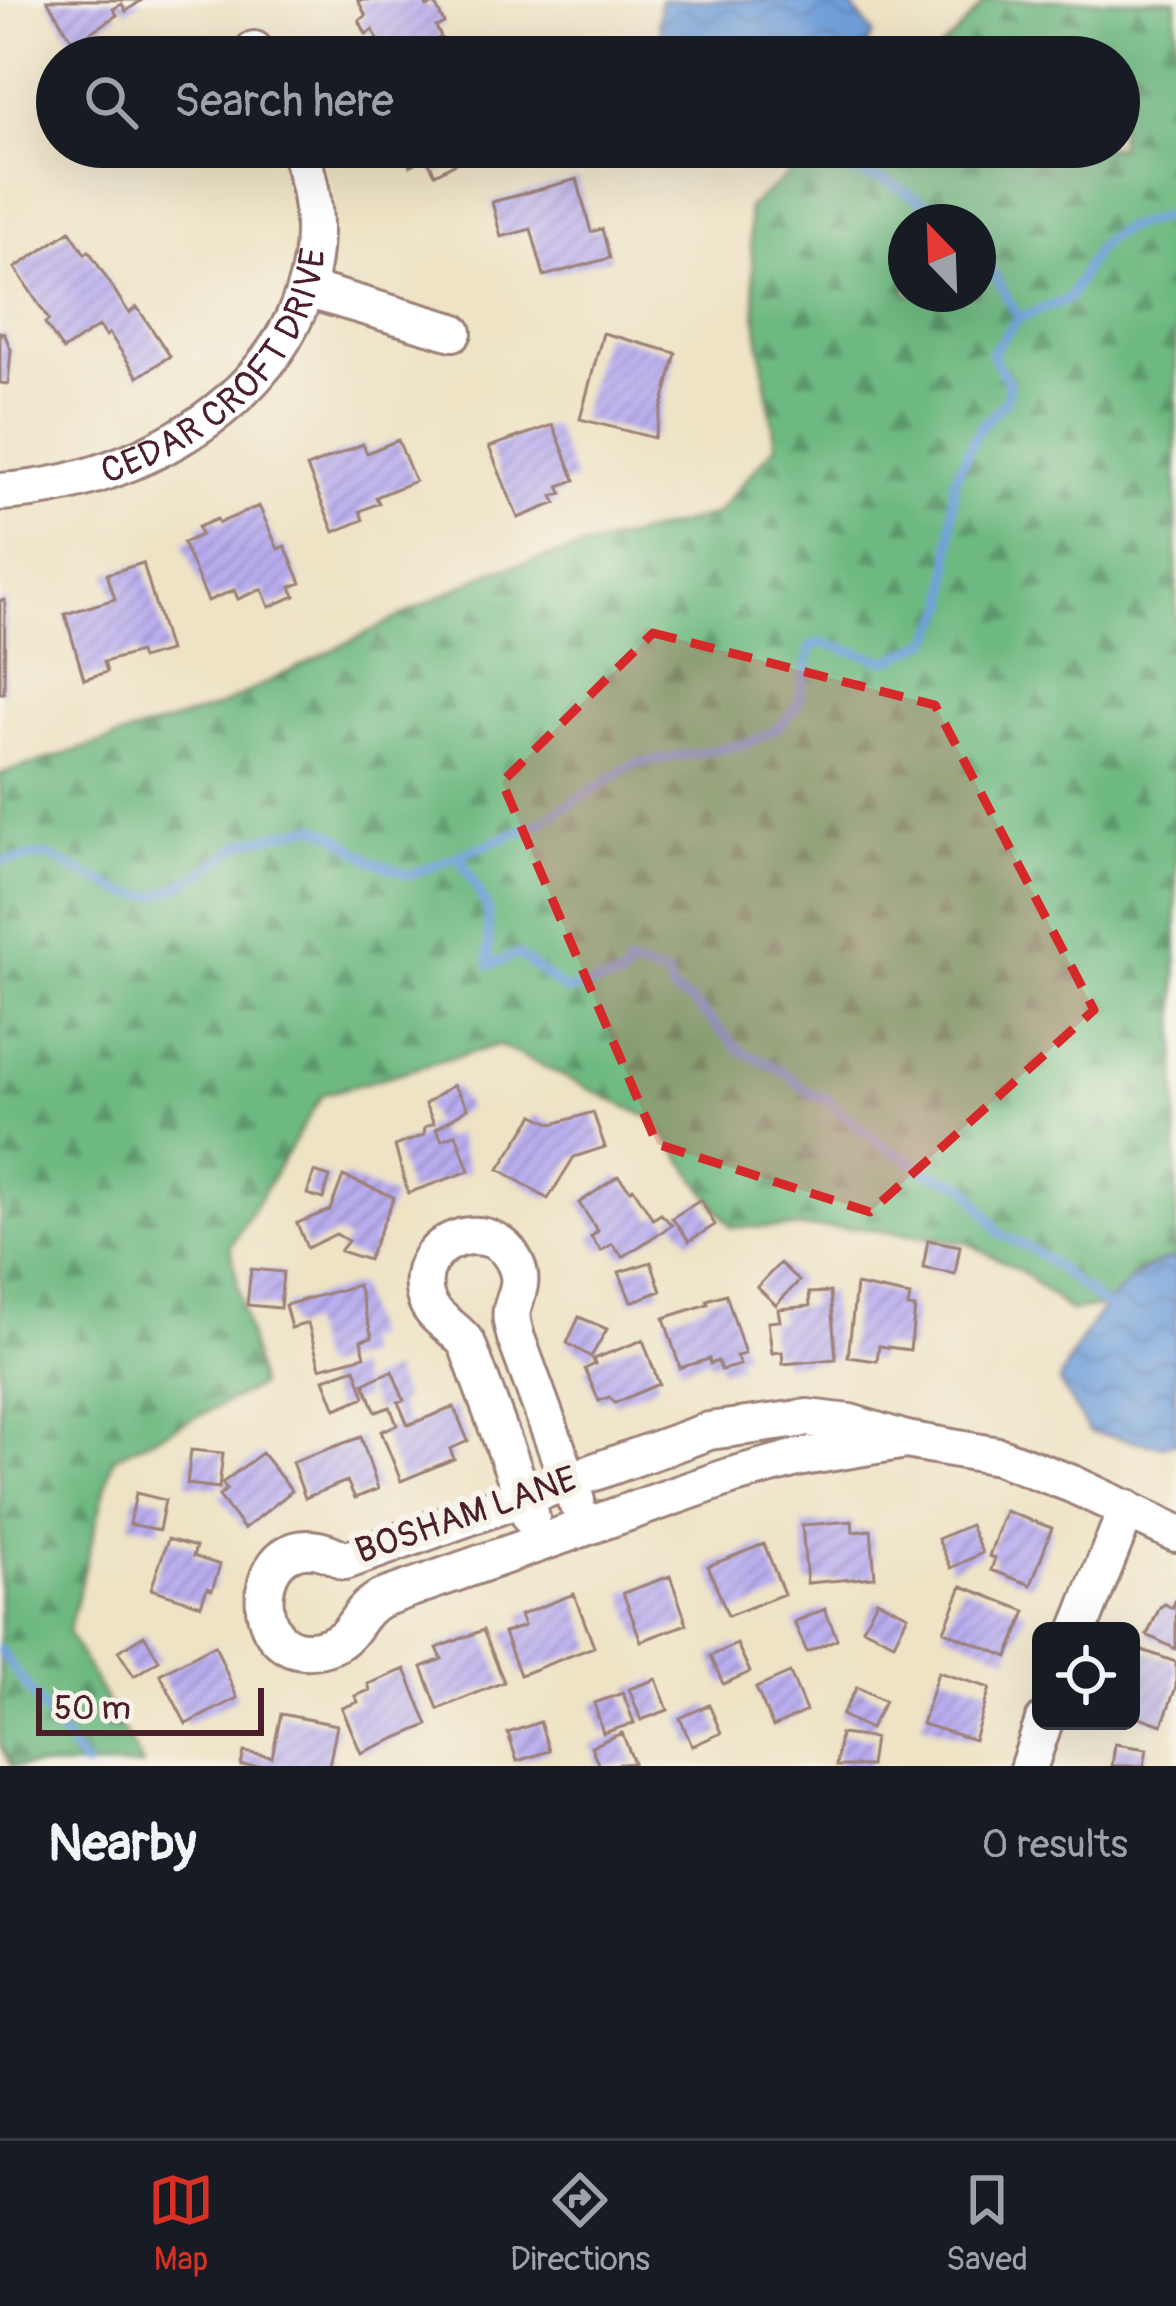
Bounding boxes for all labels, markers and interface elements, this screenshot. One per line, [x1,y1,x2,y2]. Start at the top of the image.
search box [36,36,1140,168]
icon: search [78,69,144,135]
text: Search here [174,74,394,130]
north arrow [888,204,996,312]
street label: CEDAR CROFT DRIVE [95,246,336,494]
street label: BOSHAM LANE [350,1456,582,1574]
map controls [1032,1622,1140,1730]
button: locate [1032,1622,1140,1730]
scale bar [36,1682,264,1735]
text: 50 m [54,1688,131,1729]
text: Nearby [48,1812,196,1876]
text: 0 results [982,1820,1128,1869]
tab: Map [148,2167,214,2280]
tab: Directions [510,2167,650,2280]
tab: Saved [946,2167,1028,2280]

